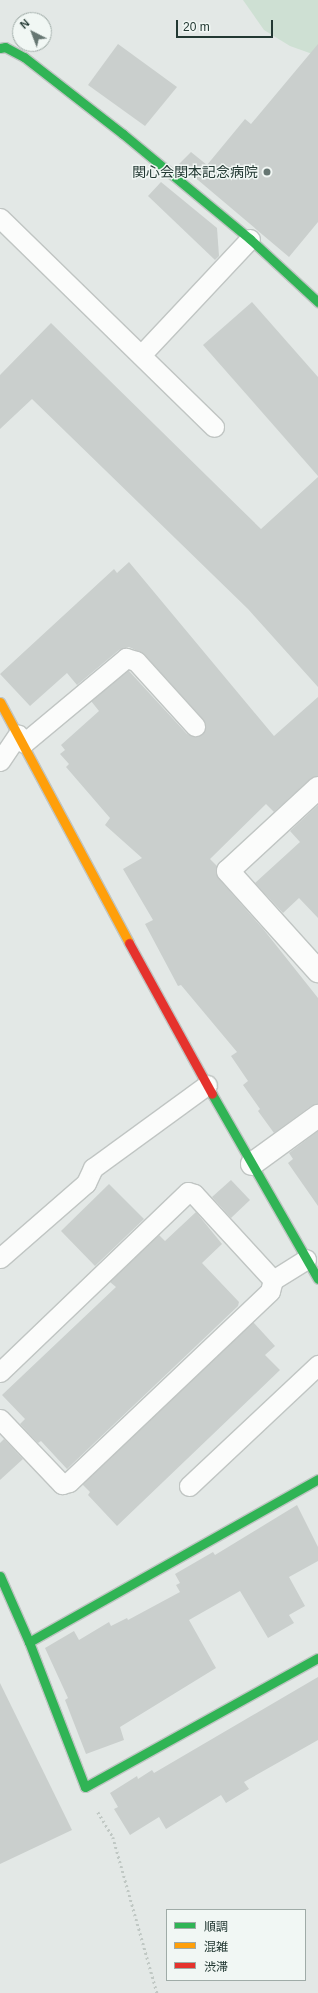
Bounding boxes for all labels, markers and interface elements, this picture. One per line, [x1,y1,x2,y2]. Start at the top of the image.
north arrow [12,12,52,52]
scale bar [178,12,275,38]
text: N [18,17,32,31]
text: 20 m [183,20,210,34]
place label: 関心会関本記念病院 [132,164,258,180]
marker: 関心会関本記念病院 [261,166,273,178]
legend [166,1909,306,1981]
text: 順調 [204,1920,228,1934]
text: 混雑 [204,1940,228,1954]
text: 渋滞 [204,1960,228,1974]

